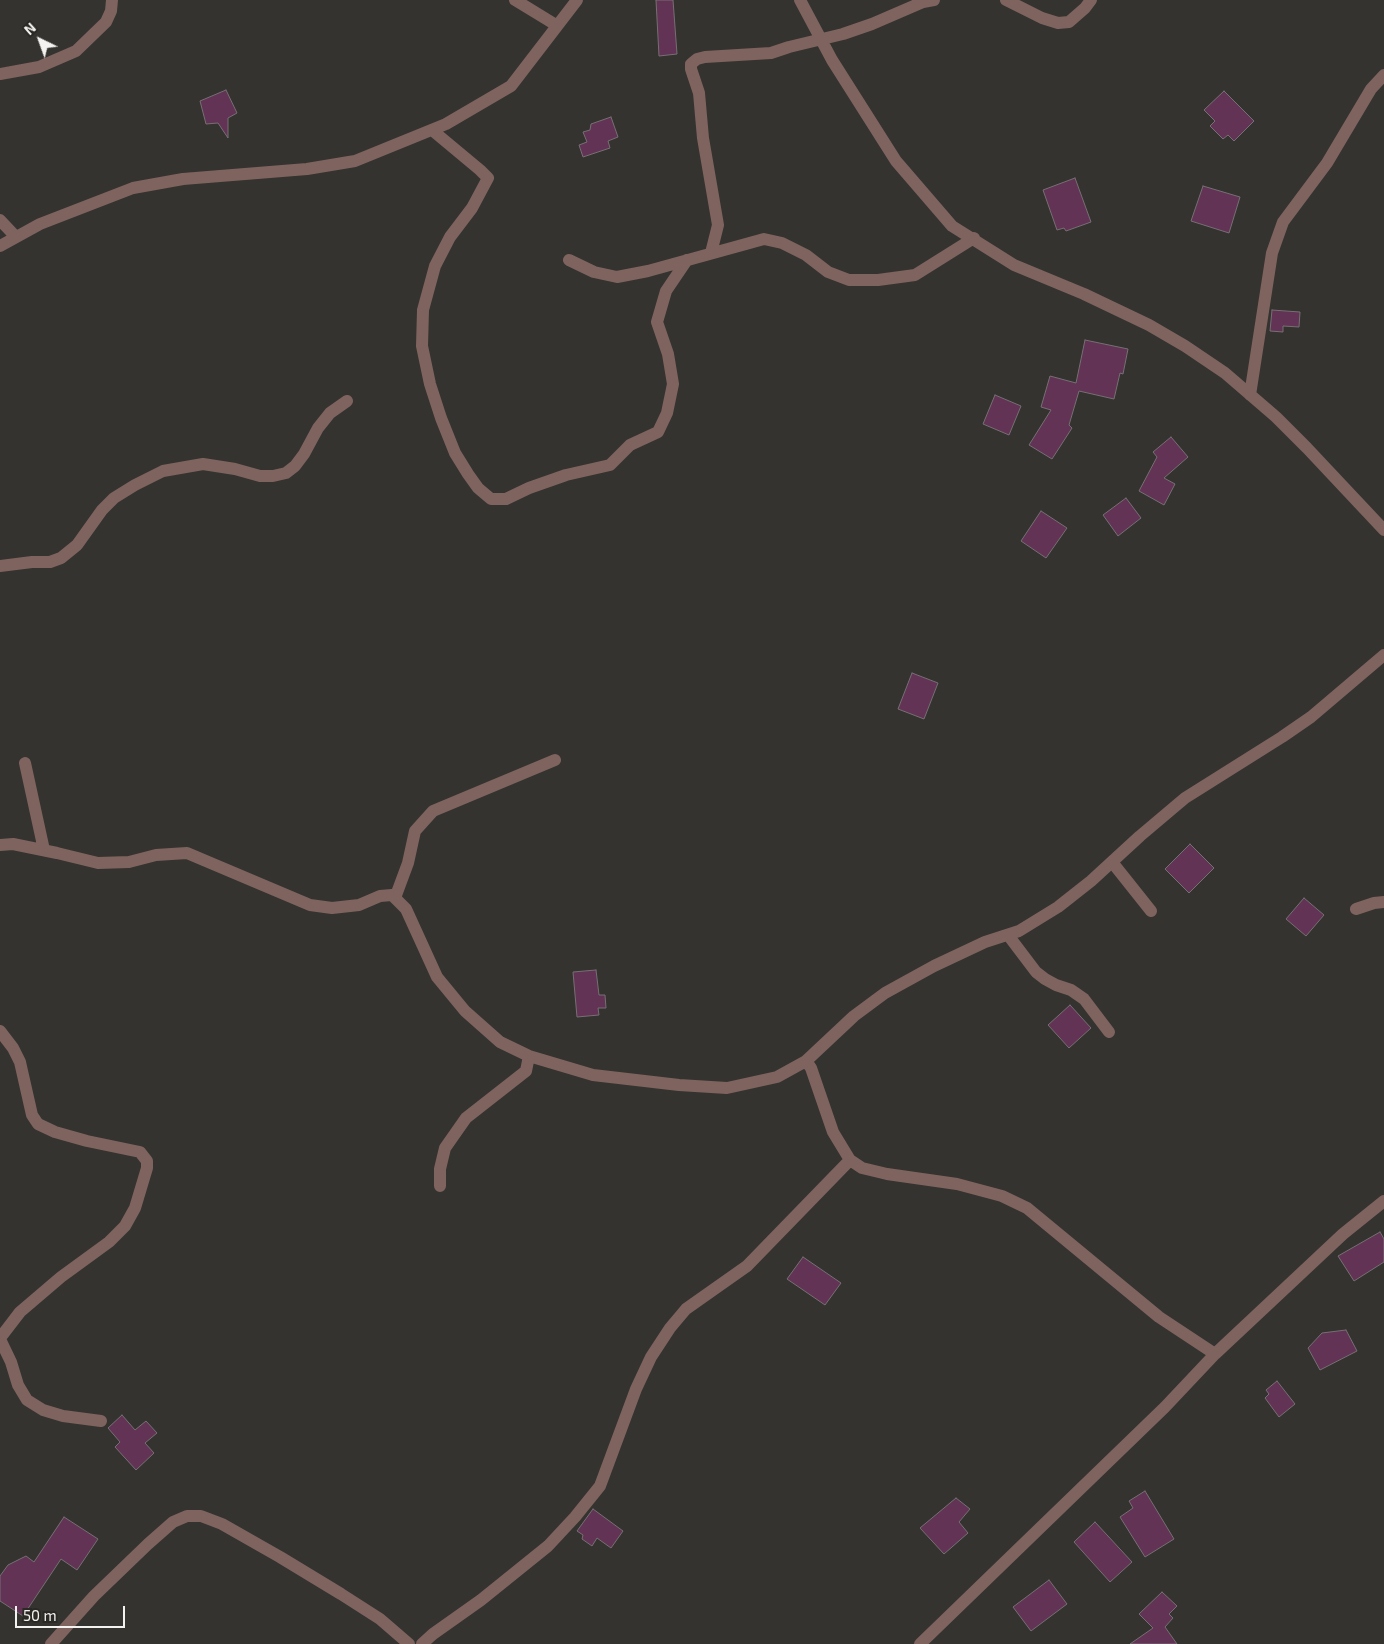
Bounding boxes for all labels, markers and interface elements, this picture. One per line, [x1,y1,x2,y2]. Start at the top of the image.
north arrow [15,15,65,65]
text: N [20,19,39,38]
scale bar [18,1596,128,1628]
text: 50 m [23,1606,57,1624]

